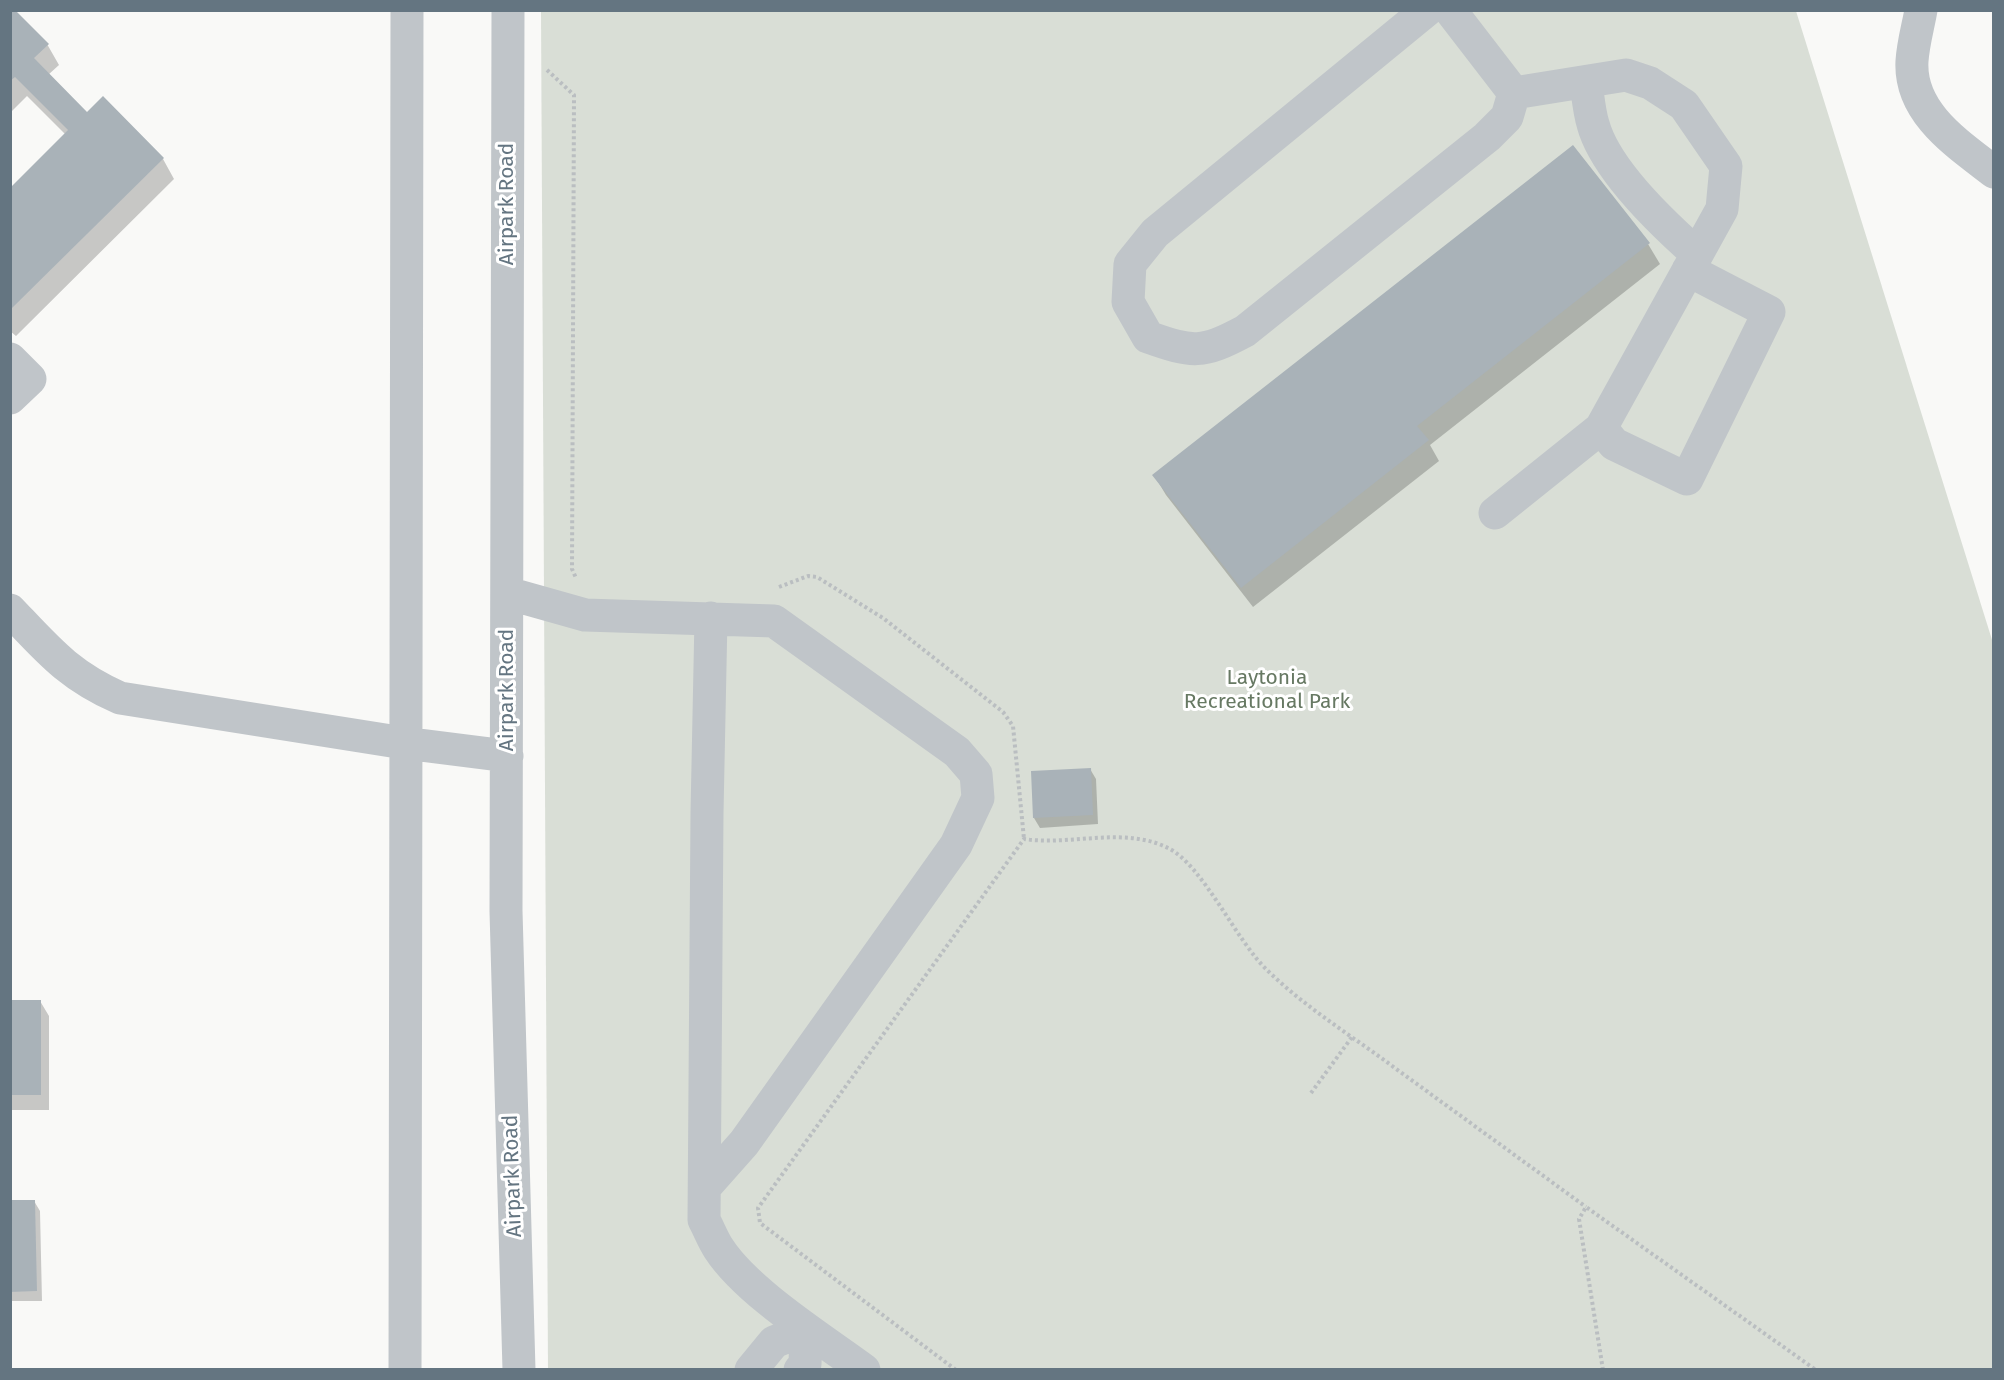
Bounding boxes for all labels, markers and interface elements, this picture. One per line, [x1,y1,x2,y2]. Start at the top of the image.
street label: Airpark Road [494,143,520,265]
street label: Airpark Road [494,629,520,751]
park label: Laytonia Recreational Park [1184,665,1350,715]
street label: Airpark Road [498,1114,528,1238]

